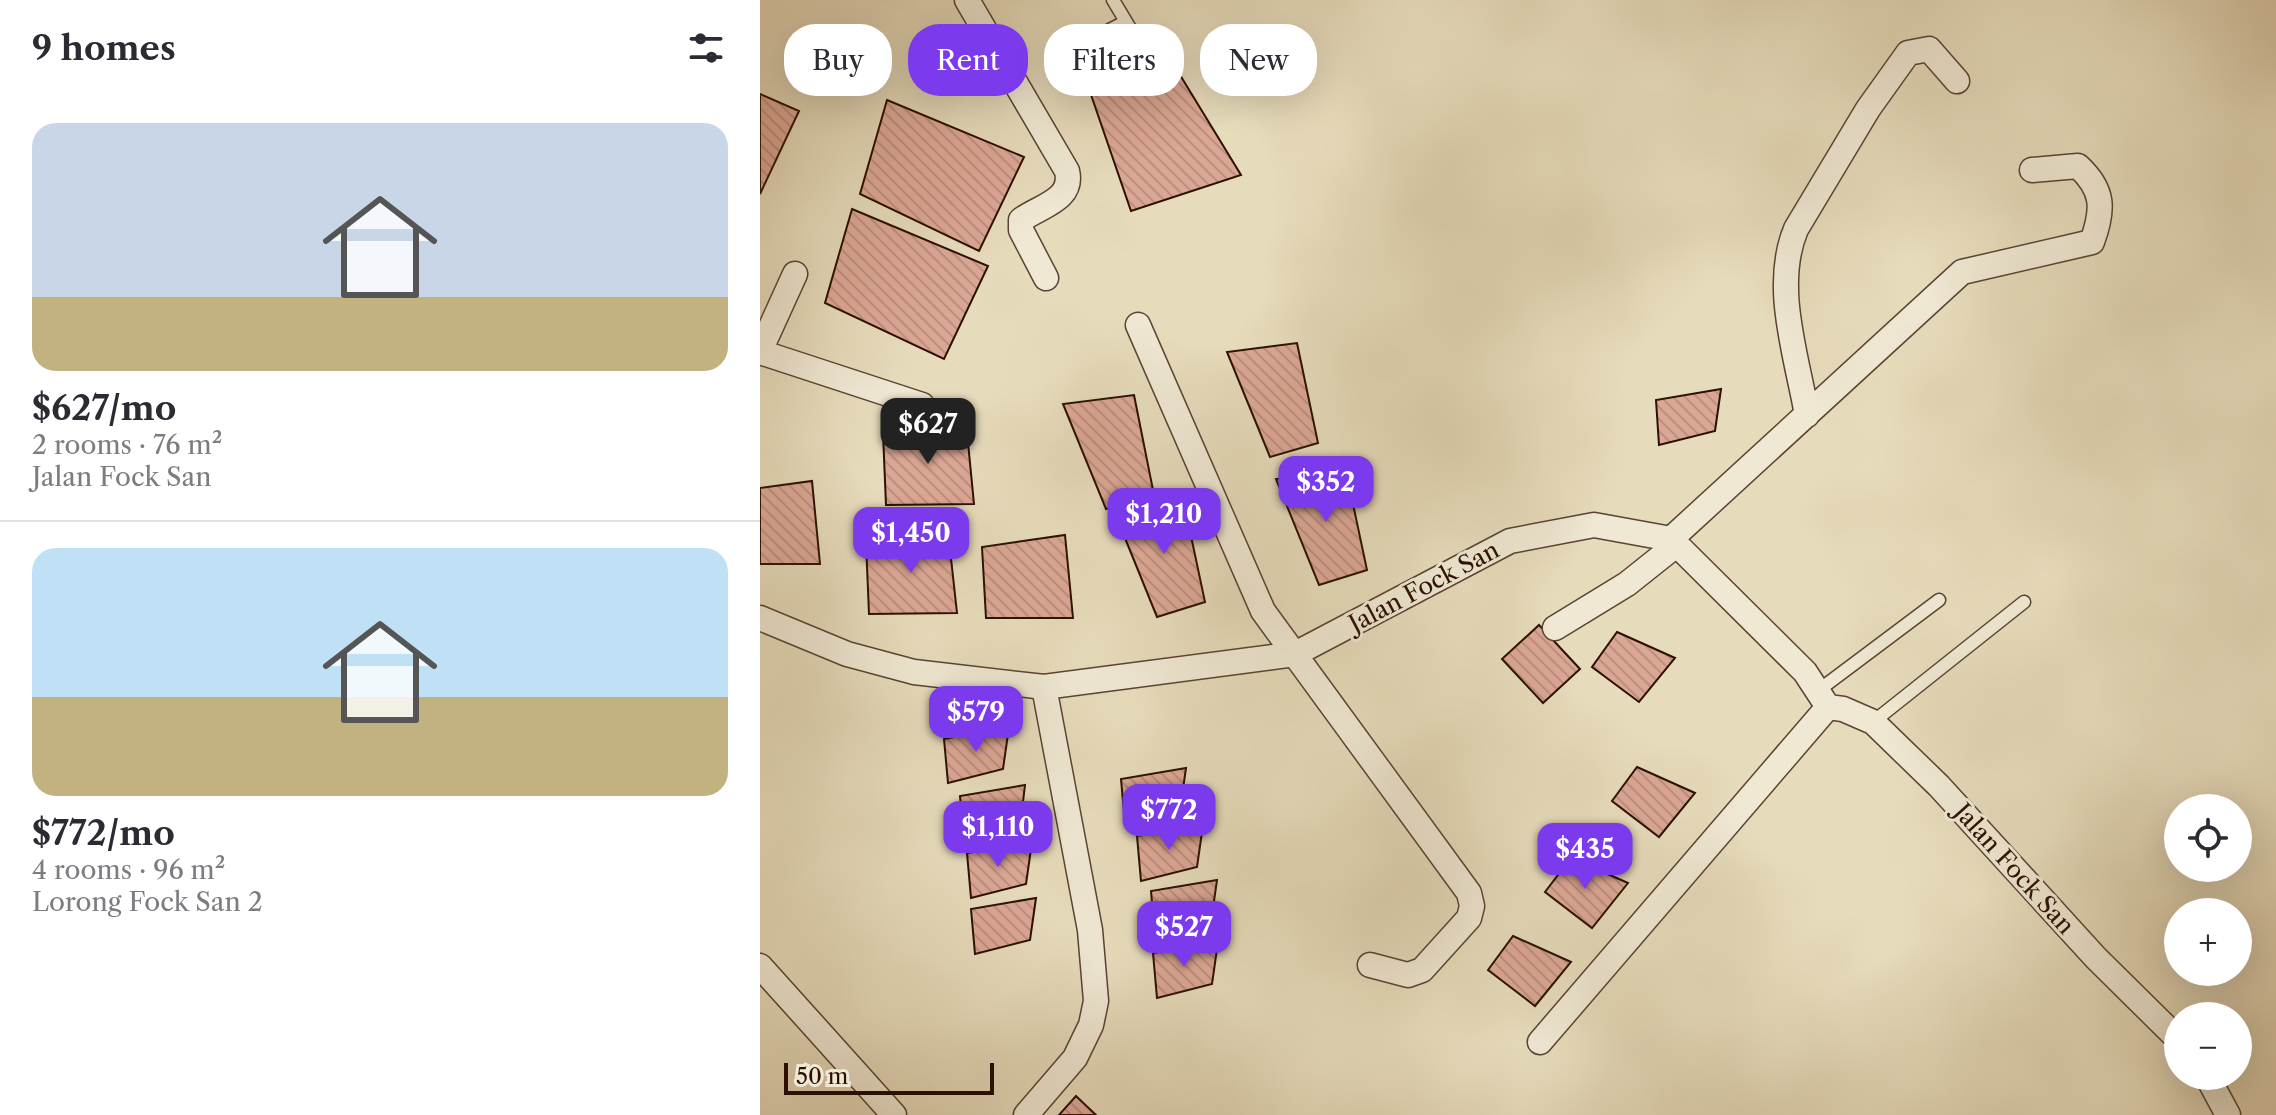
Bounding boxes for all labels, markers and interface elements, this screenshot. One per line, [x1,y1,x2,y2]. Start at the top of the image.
chip: Buy [784,24,892,96]
chip: Rent [908,24,1028,96]
chip: Filters [1044,24,1184,96]
chip: New [1200,24,1317,96]
icon: filters [684,26,728,70]
text: 9 homes [32,27,176,69]
icon: home [308,175,452,319]
text: $627/mo [32,387,176,429]
pin: $627 [881,398,975,466]
text: $627 [899,408,957,440]
text: 2 rooms · 76 m² [32,429,222,461]
pin: $352 [1279,456,1373,524]
text: Jalan Fock San [32,461,211,493]
text: $352 [1297,466,1355,498]
pin: $1,210 [1099,488,1229,556]
text: $1,210 [1126,498,1202,530]
pin: $1,450 [846,507,976,575]
text: $1,450 [871,517,951,549]
street label: Jalan Fock San [1340,535,1504,640]
icon: home [308,600,452,744]
pin: $579 [929,686,1023,754]
text: $579 [947,696,1005,728]
pin: $772 [1122,784,1216,852]
text: $772 [1140,794,1198,826]
street label: Jalan Fock San [1945,794,2081,940]
map controls [2164,794,2252,1090]
button: locate [2164,794,2252,882]
pin: $1,110 [933,801,1063,869]
text: $1,110 [961,811,1035,843]
text: $772/mo [32,812,175,854]
pin: $435 [1538,823,1632,891]
text: $435 [1556,833,1614,865]
text: 4 rooms · 96 m² [32,854,225,886]
text: Lorong Fock San 2 [32,886,263,918]
button: + [2164,898,2252,986]
pin: $527 [1137,901,1231,969]
text: $527 [1155,911,1213,943]
button: − [2164,1002,2252,1090]
scale bar [784,1059,994,1095]
text: 50 m [796,1063,848,1090]

